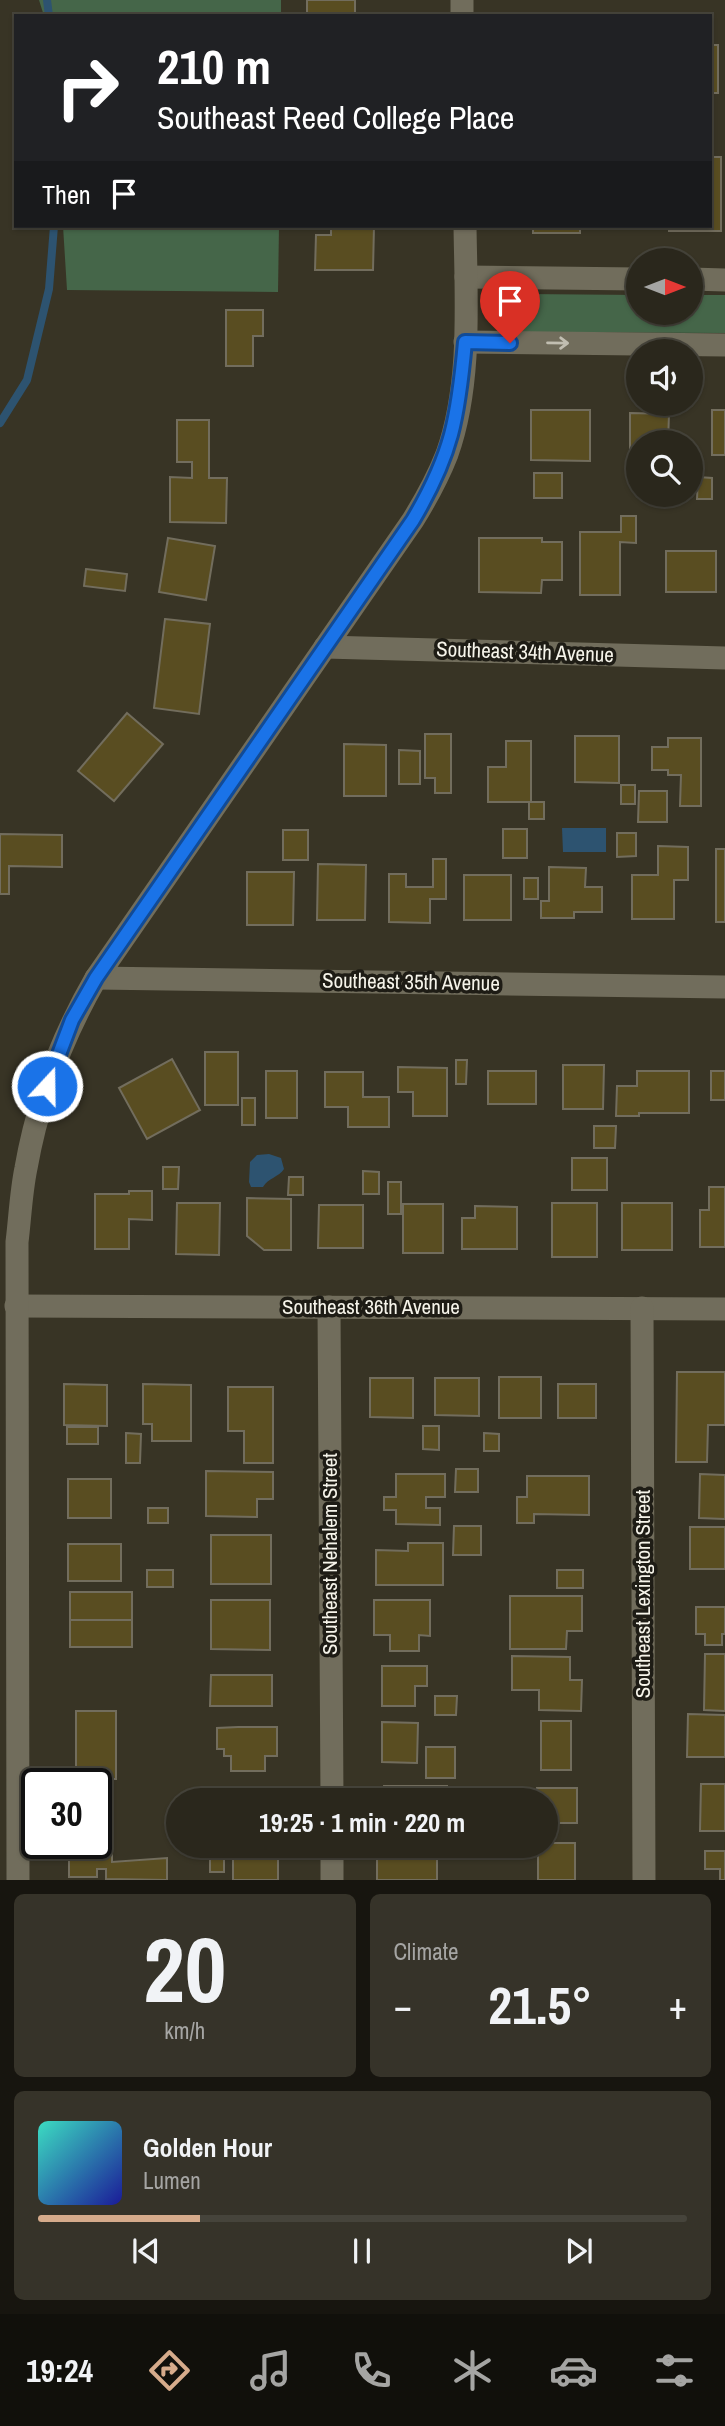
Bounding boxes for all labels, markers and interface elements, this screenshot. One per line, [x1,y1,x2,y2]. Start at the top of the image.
text: 210 m [157,33,271,99]
icon: right [42,42,133,133]
text: Southeast Reed College Place [157,96,514,139]
icon: arrive [105,175,143,213]
text: Then [42,177,91,212]
north arrow [626,248,704,326]
map controls [626,248,703,507]
pin [480,271,540,343]
icon: arrive [491,282,529,320]
one-way arrow [546,336,569,350]
button: sound [626,339,703,416]
button: search [626,430,703,507]
street label: Southeast 34th Avenue [436,634,614,669]
street label: Southeast 35th Avenue [322,965,500,998]
position arrow [10,1049,84,1123]
street label: Southeast 36th Avenue [282,1292,460,1321]
street label: Southeast Nehalem Street [315,1453,344,1655]
street label: Southeast Lexington Street [628,1489,657,1698]
speed limit sign: 30 [21,1768,112,1859]
text: 19:25 · 1 min · 220 m [259,1805,465,1840]
text: 20 [143,1908,226,2030]
text: Climate [394,1936,458,1967]
text: 21.5° [488,1970,592,2040]
text: − [394,1980,412,2031]
text: + [669,1980,687,2031]
text: km/h [164,2015,205,2046]
text: Golden Hour [143,2130,272,2165]
text: Lumen [143,2165,201,2196]
icon: previous [127,2232,165,2270]
icon: pause [343,2232,381,2270]
icon: next [560,2232,598,2270]
icon: directions [145,2346,194,2395]
icon: music [246,2346,295,2395]
icon: phone [347,2346,396,2395]
icon: climate [448,2346,497,2395]
icon: car [549,2346,598,2395]
icon: filters [650,2346,699,2395]
text: 19:24 [26,2349,93,2392]

